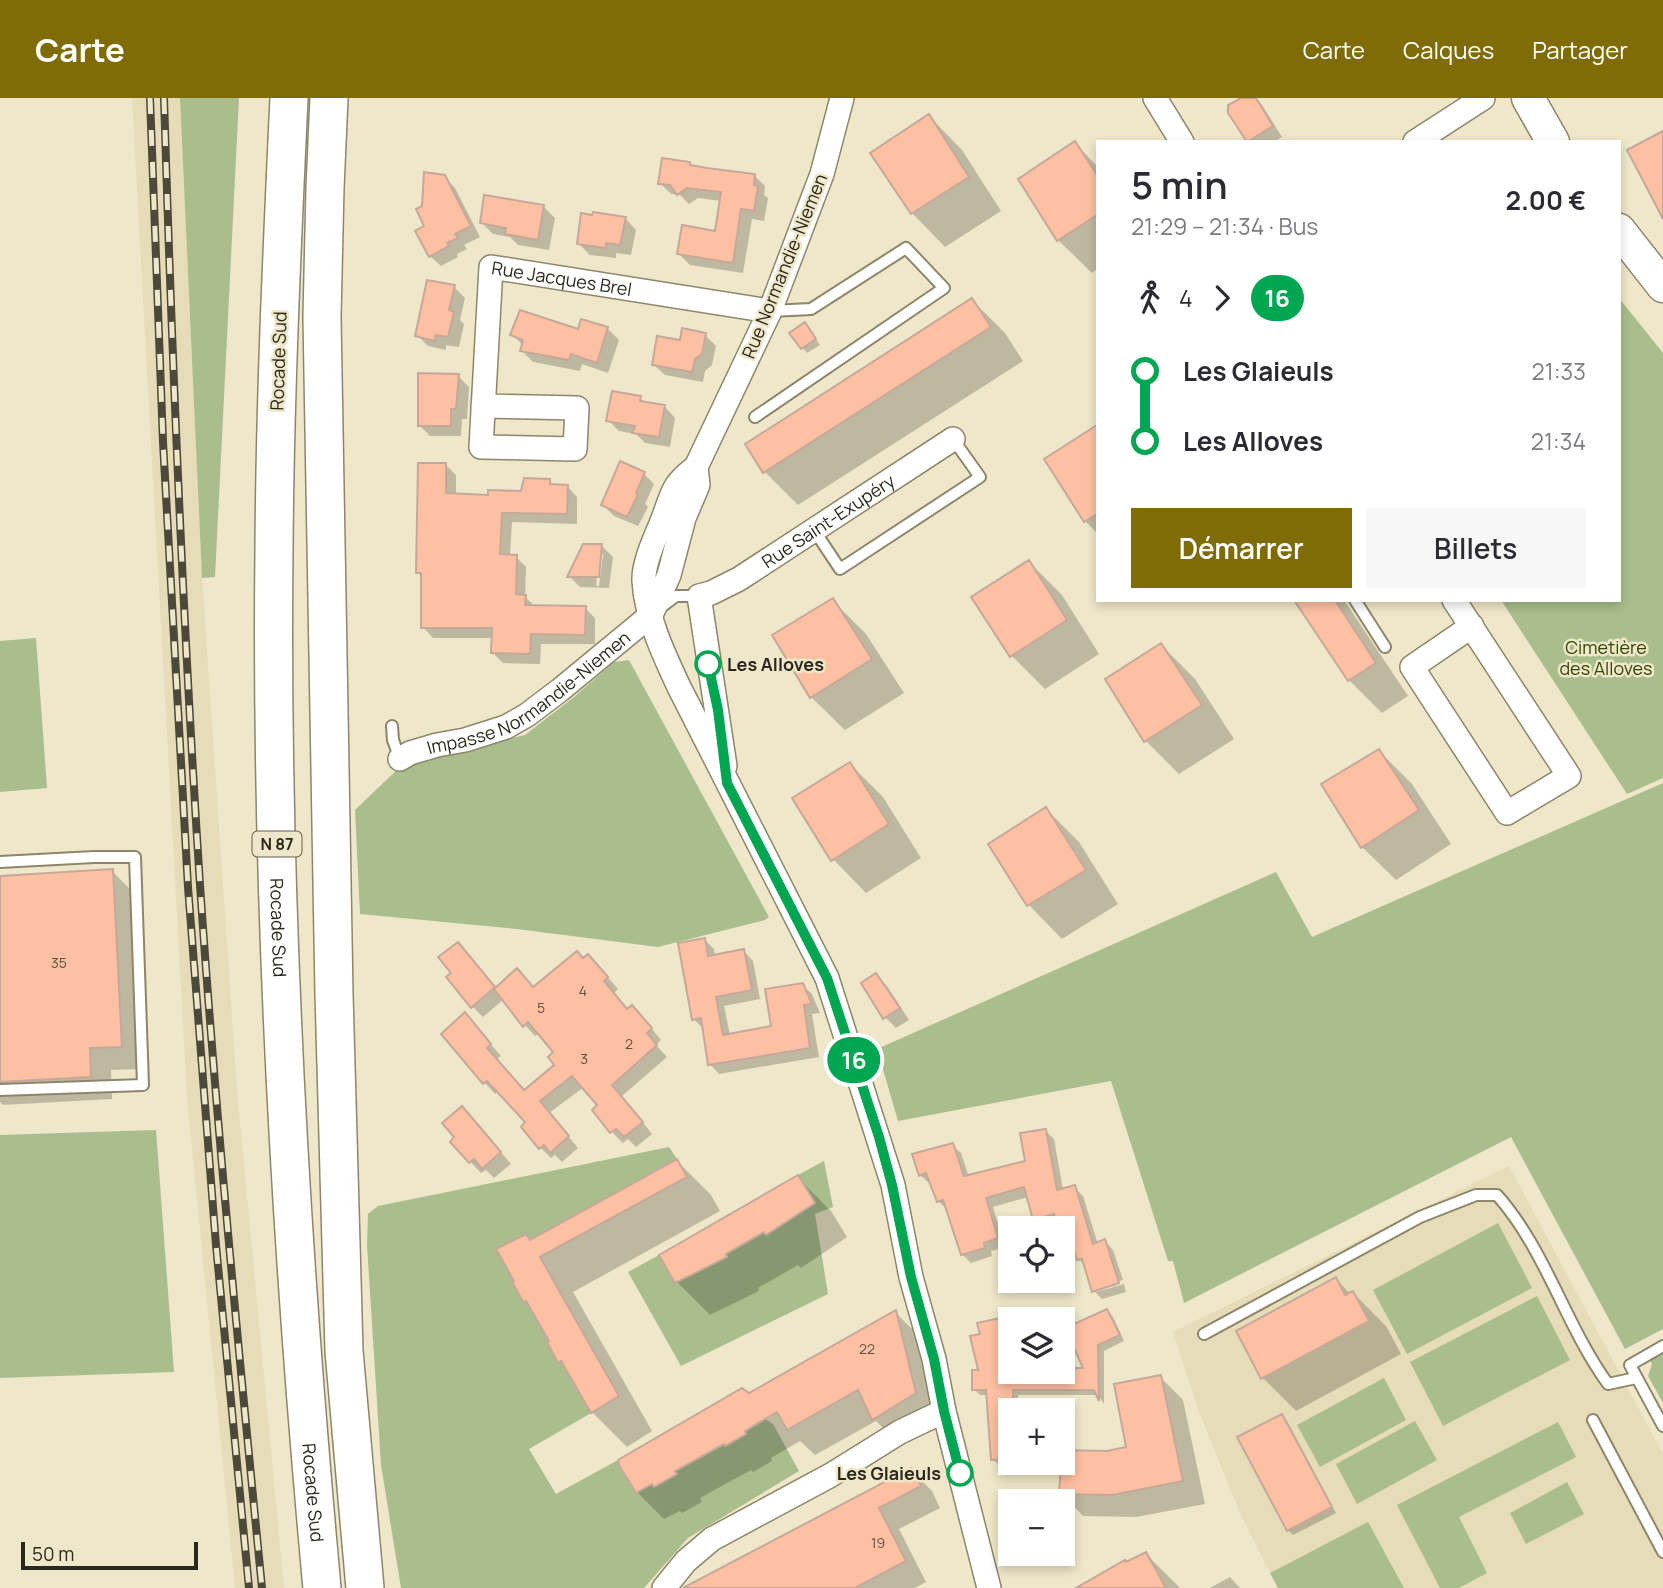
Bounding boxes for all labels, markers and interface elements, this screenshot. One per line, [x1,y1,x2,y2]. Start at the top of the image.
text: Carte [35,27,125,72]
text: Carte [1303,33,1365,66]
text: Calques [1403,33,1494,66]
text: Partager [1532,33,1628,66]
text: 5 min [1131,158,1228,210]
street label: Rue Normandie-Niemen [736,170,832,362]
text: 2.00 € [1505,182,1586,218]
text: 21:29 – 21:34 · Bus [1131,210,1318,242]
street label: Rue Jacques Brel [490,255,634,301]
icon: walk [1131,279,1169,317]
icon: forward [1203,279,1241,317]
text: 16 [1265,281,1290,314]
text: 4 [1179,282,1193,314]
street label: Rocade Sud [264,311,292,411]
text: Les Glaieuls [1183,353,1334,389]
text: 21:33 [1532,355,1586,387]
text: Les Alloves [1183,423,1323,459]
text: 21:34 [1531,425,1586,457]
street label: Rue Saint-Exupéry [757,468,900,573]
button: Démarrer [1131,508,1352,588]
button: Billets [1366,508,1586,588]
street label: Impasse Normandie-Niemen [424,625,635,759]
park label: Cimetière des Alloves [1559,635,1653,680]
marker: Les Alloves [695,651,721,677]
place label: Les Alloves [727,652,824,676]
road number: N 87 [252,832,302,856]
street label: Rocade Sud [265,878,292,978]
house number: 35 [51,953,67,972]
house number: 4 [579,981,587,1000]
house number: 5 [537,998,545,1017]
house number: 2 [625,1034,633,1053]
line badge: 16 [822,1037,886,1083]
text: 16 [841,1043,867,1076]
house number: 3 [580,1049,588,1068]
map controls [998,1216,1075,1566]
button: locate [998,1216,1075,1293]
button: layers [998,1307,1075,1384]
house number: 22 [859,1339,875,1358]
button: + [998,1398,1075,1475]
street label: Rocade Sud [297,1442,330,1543]
marker: Les Glaieuls [947,1460,973,1486]
place label: Les Glaieuls [837,1461,941,1485]
button: − [998,1489,1075,1566]
house number: 19 [871,1533,885,1552]
scale bar [21,1539,198,1571]
text: 50 m [32,1541,74,1567]

